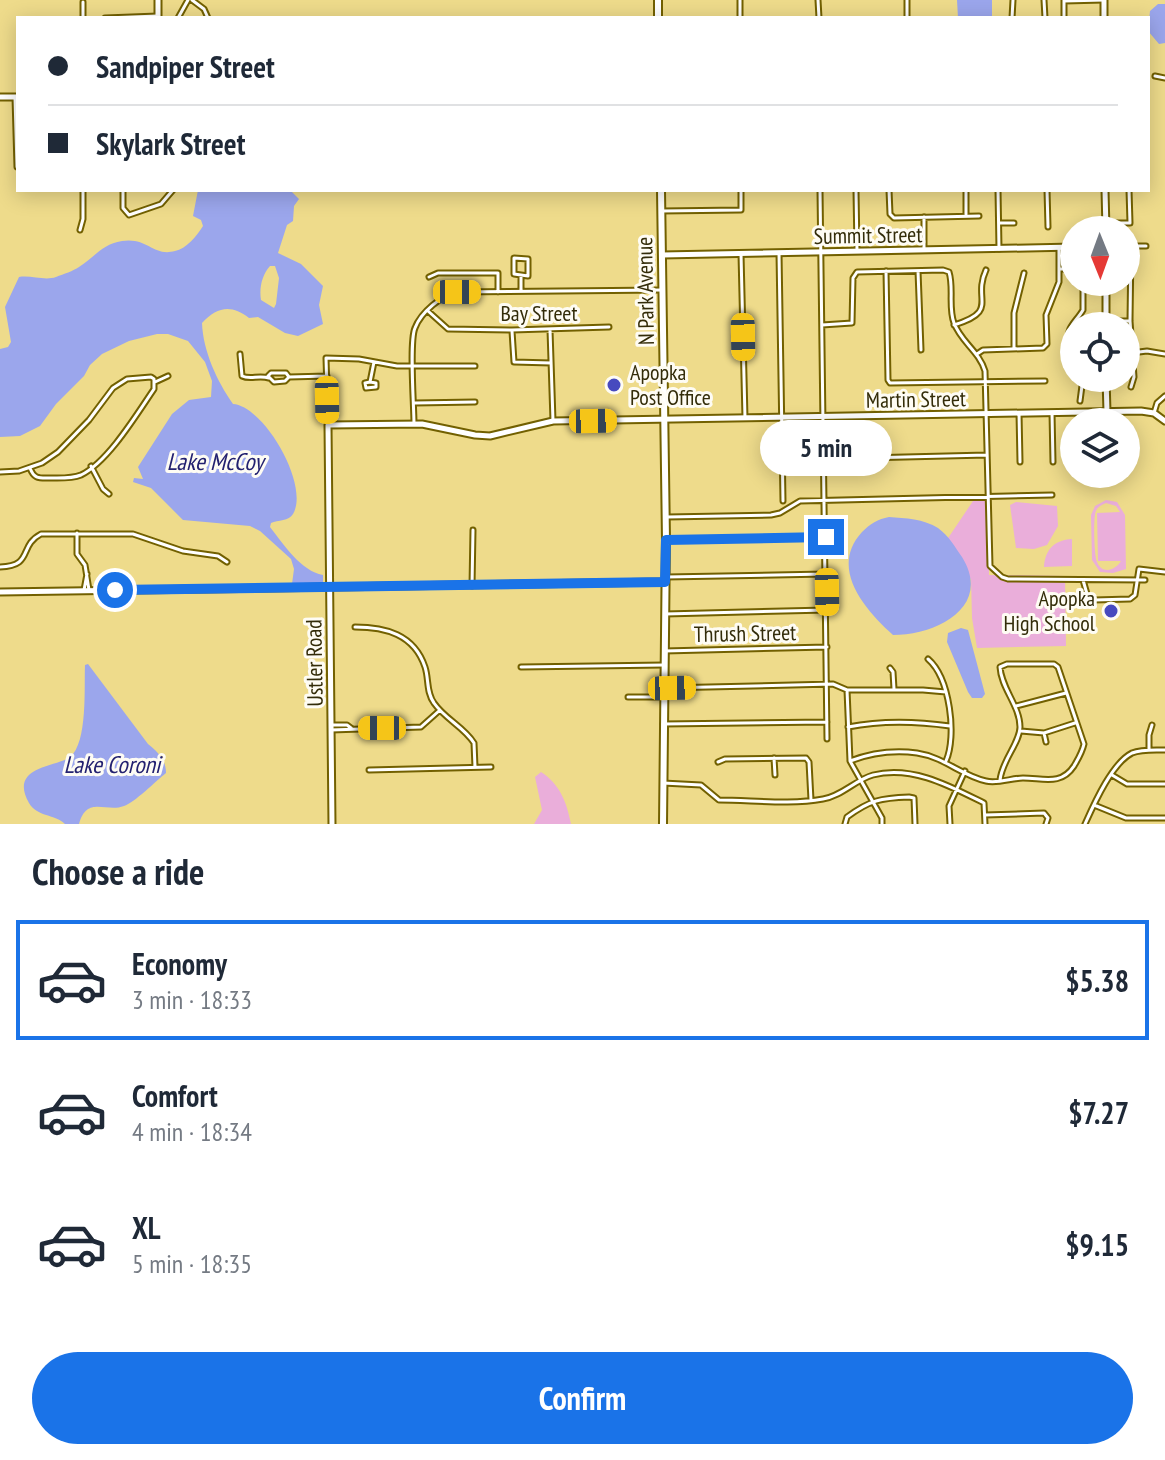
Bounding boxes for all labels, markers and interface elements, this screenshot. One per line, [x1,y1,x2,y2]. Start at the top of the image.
text: Sandpiper Street [96,47,275,86]
text: Skylark Street [96,124,245,163]
north arrow [1060,216,1140,296]
map controls [1060,216,1140,488]
street label: Summit Street [813,220,923,250]
street label: N Park Avenue [630,237,660,345]
car [433,280,481,304]
street label: Bay Street [500,299,578,327]
button: locate [1060,312,1140,392]
car [731,313,755,361]
place label: Apopka Post Office [630,358,711,411]
car [315,376,339,424]
marker: Apopka Post Office [605,376,623,394]
street label: Martin Street [866,384,966,414]
button: layers [1060,408,1140,488]
car [569,409,617,433]
callout: 5 min [760,421,892,477]
text: 5 min [800,431,852,464]
water label: Lake McCoy [167,446,266,477]
route end [808,519,844,555]
car [815,568,839,616]
route start [97,572,133,608]
place label: Apopka High School [1004,584,1096,637]
marker: Apopka High School [1102,602,1120,620]
street label: Thrush Street [694,618,796,648]
street label: Ustler Road [299,619,329,707]
car [648,676,696,700]
car [358,716,406,740]
water label: Lake Coroni [64,749,163,780]
text: Choose a ride [32,848,204,895]
icon: car [36,944,108,1016]
text: Economy [132,944,227,983]
text: $5.38 [1065,961,1129,1000]
text: 3 min · 18:33 [132,983,252,1016]
icon: car [36,1076,108,1148]
text: Comfort [132,1076,218,1115]
text: $7.27 [1068,1093,1129,1132]
text: 4 min · 18:34 [132,1115,252,1148]
icon: car [36,1208,108,1280]
text: XL [132,1208,161,1247]
text: $9.15 [1065,1225,1129,1264]
text: 5 min · 18:35 [132,1247,252,1280]
button: Confirm [32,1352,1133,1444]

